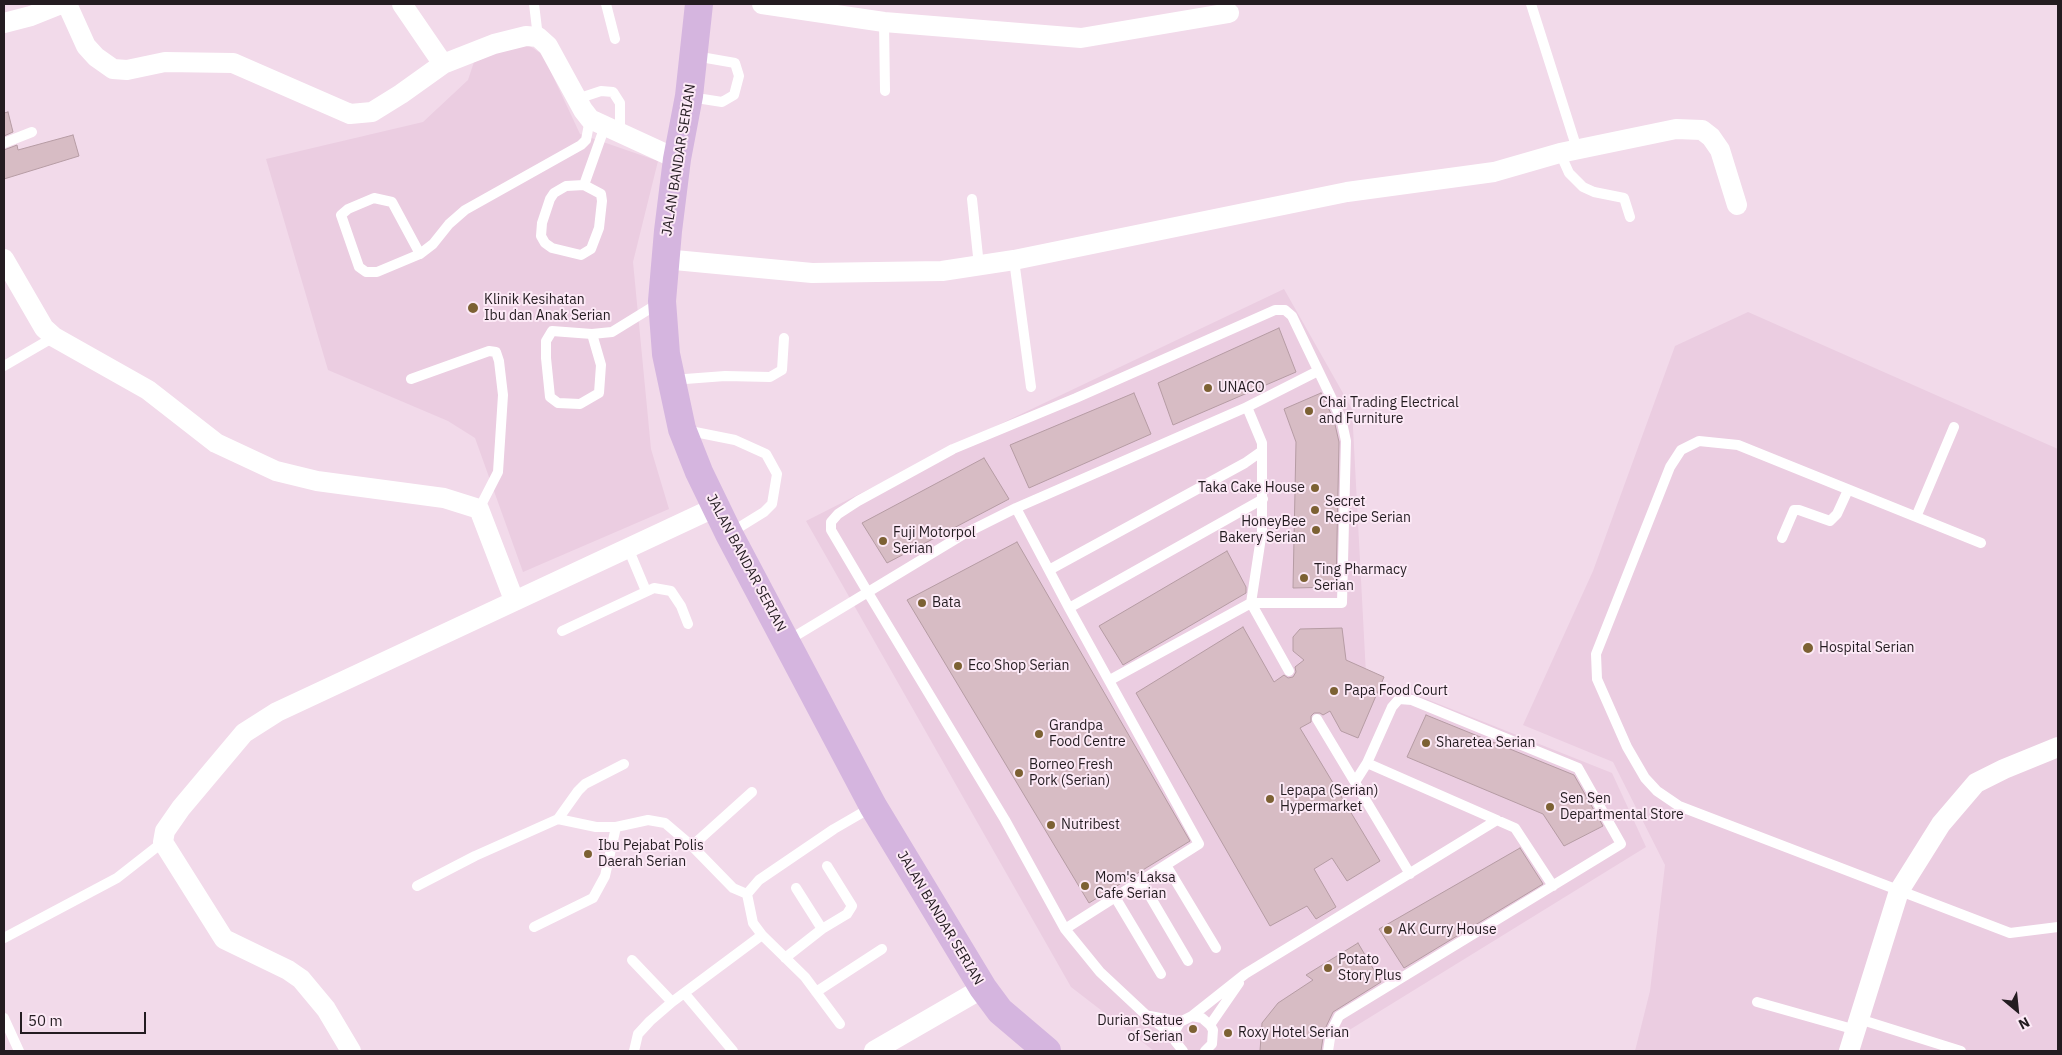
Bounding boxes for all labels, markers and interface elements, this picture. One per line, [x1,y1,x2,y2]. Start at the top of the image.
street label: JALAN BANDAR SERIAN [659,83,699,237]
place label: Klinik Kesihatan Ibu dan Anak Serian [484,292,611,324]
marker: Klinik Kesihatan Ibu dan Anak Serian [466,301,480,315]
place label: UNACO [1218,380,1265,396]
marker: UNACO [1202,382,1214,394]
place label: Chai Trading Electrical and Furniture [1319,395,1459,428]
marker: Chai Trading Electrical and Furniture [1303,405,1315,417]
place label: Taka Cake House [1198,480,1305,496]
marker: Taka Cake House [1309,482,1321,494]
street label: JALAN BANDAR SERIAN [703,491,789,635]
place label: Secret Recipe Serian [1325,494,1411,526]
marker: Secret Recipe Serian [1309,504,1321,516]
place label: HoneyBee Bakery Serian [1219,514,1306,546]
marker: HoneyBee Bakery Serian [1310,524,1322,536]
place label: Fuji Motorpol Serian [893,525,976,558]
marker: Fuji Motorpol Serian [877,535,889,547]
place label: Ting Pharmacy Serian [1314,562,1407,594]
marker: Ting Pharmacy Serian [1298,572,1310,584]
place label: Bata [932,595,961,611]
marker: Bata [916,597,928,609]
place label: Hospital Serian [1819,640,1915,656]
marker: Hospital Serian [1801,641,1815,655]
place label: Eco Shop Serian [968,658,1069,674]
marker: Eco Shop Serian [952,660,964,672]
place label: Papa Food Court [1344,683,1448,699]
marker: Papa Food Court [1328,685,1340,697]
place label: Grandpa Food Centre [1049,718,1126,750]
marker: Grandpa Food Centre [1033,728,1045,740]
place label: Sharetea Serian [1436,735,1536,751]
marker: Sharetea Serian [1420,737,1432,749]
place label: Borneo Fresh Pork (Serian) [1029,757,1113,790]
marker: Borneo Fresh Pork (Serian) [1013,767,1025,779]
place label: Lepapa (Serian) Hypermarket [1280,783,1378,816]
place label: Sen Sen Departmental Store [1560,791,1684,824]
marker: Lepapa (Serian) Hypermarket [1264,793,1276,805]
marker: Sen Sen Departmental Store [1544,801,1556,813]
place label: Nutribest [1061,817,1120,833]
marker: Nutribest [1045,819,1057,831]
place label: Ibu Pejabat Polis Daerah Serian [598,838,704,870]
marker: Ibu Pejabat Polis Daerah Serian [582,848,594,860]
street label: JALAN BANDAR SERIAN [893,848,987,988]
place label: Mom's Laksa Cafe Serian [1095,870,1176,902]
marker: Mom's Laksa Cafe Serian [1079,880,1091,892]
place label: AK Curry House [1398,922,1497,938]
marker: AK Curry House [1382,924,1394,936]
place label: Potato Story Plus [1338,952,1401,984]
marker: Potato Story Plus [1322,962,1334,974]
north arrow [1992,985,2042,1035]
scale bar [22,1002,149,1034]
text: 50 m [28,1011,63,1030]
place label: Durian Statue of Serian [1097,1013,1183,1046]
text: N [2015,1013,2033,1034]
marker: Durian Statue of Serian [1187,1023,1199,1035]
place label: Roxy Hotel Serian [1238,1025,1349,1041]
marker: Roxy Hotel Serian [1222,1027,1234,1039]

